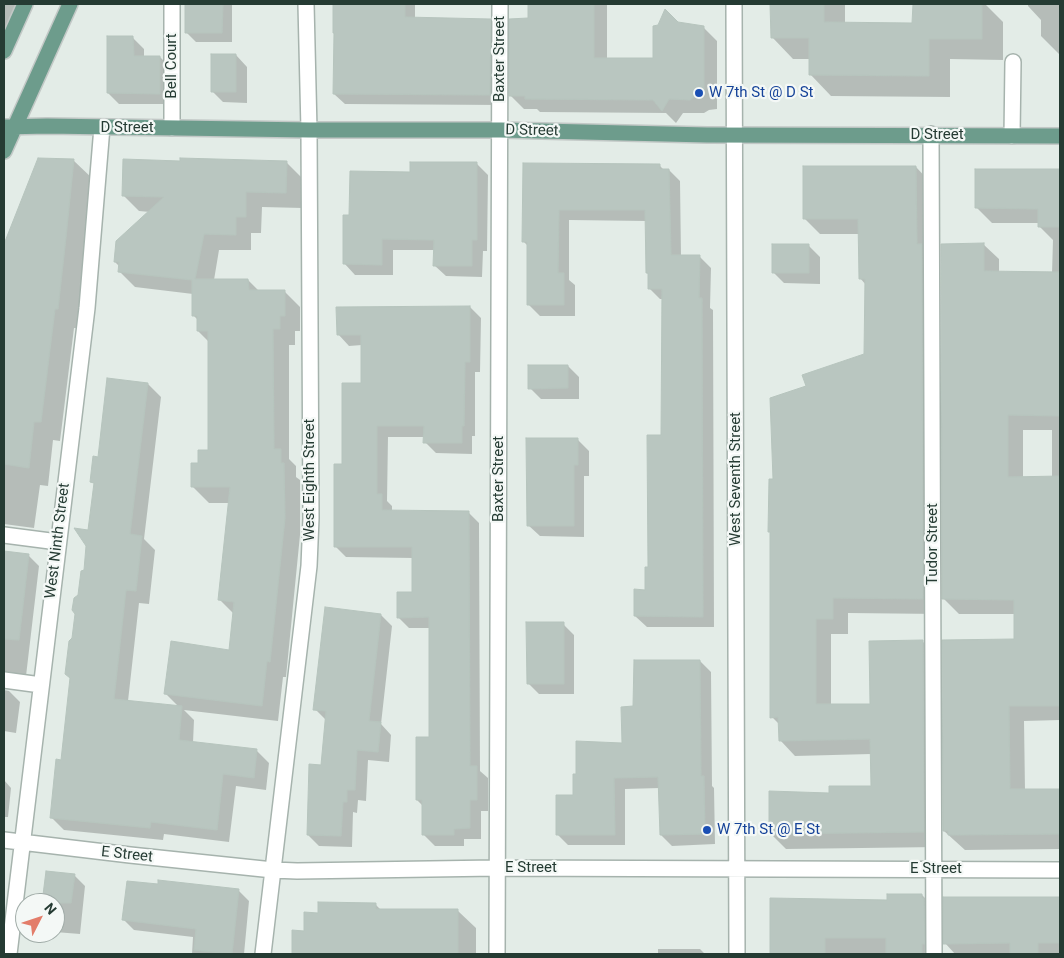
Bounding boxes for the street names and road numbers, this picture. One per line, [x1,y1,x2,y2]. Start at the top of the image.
street label: Baxter Street [491,16,509,102]
street label: Bell Court [163,33,181,99]
street label: D Street [100,119,154,137]
street label: D Street [505,122,559,140]
street label: D Street [910,126,964,144]
street label: West Seventh Street [727,412,745,546]
street label: West Eighth Street [301,419,319,541]
street label: Baxter Street [490,436,508,522]
street label: West Ninth Street [42,482,74,600]
street label: Tudor Street [924,503,942,585]
street label: E Street [100,843,154,867]
street label: E Street [505,859,557,877]
street label: E Street [910,860,962,878]

